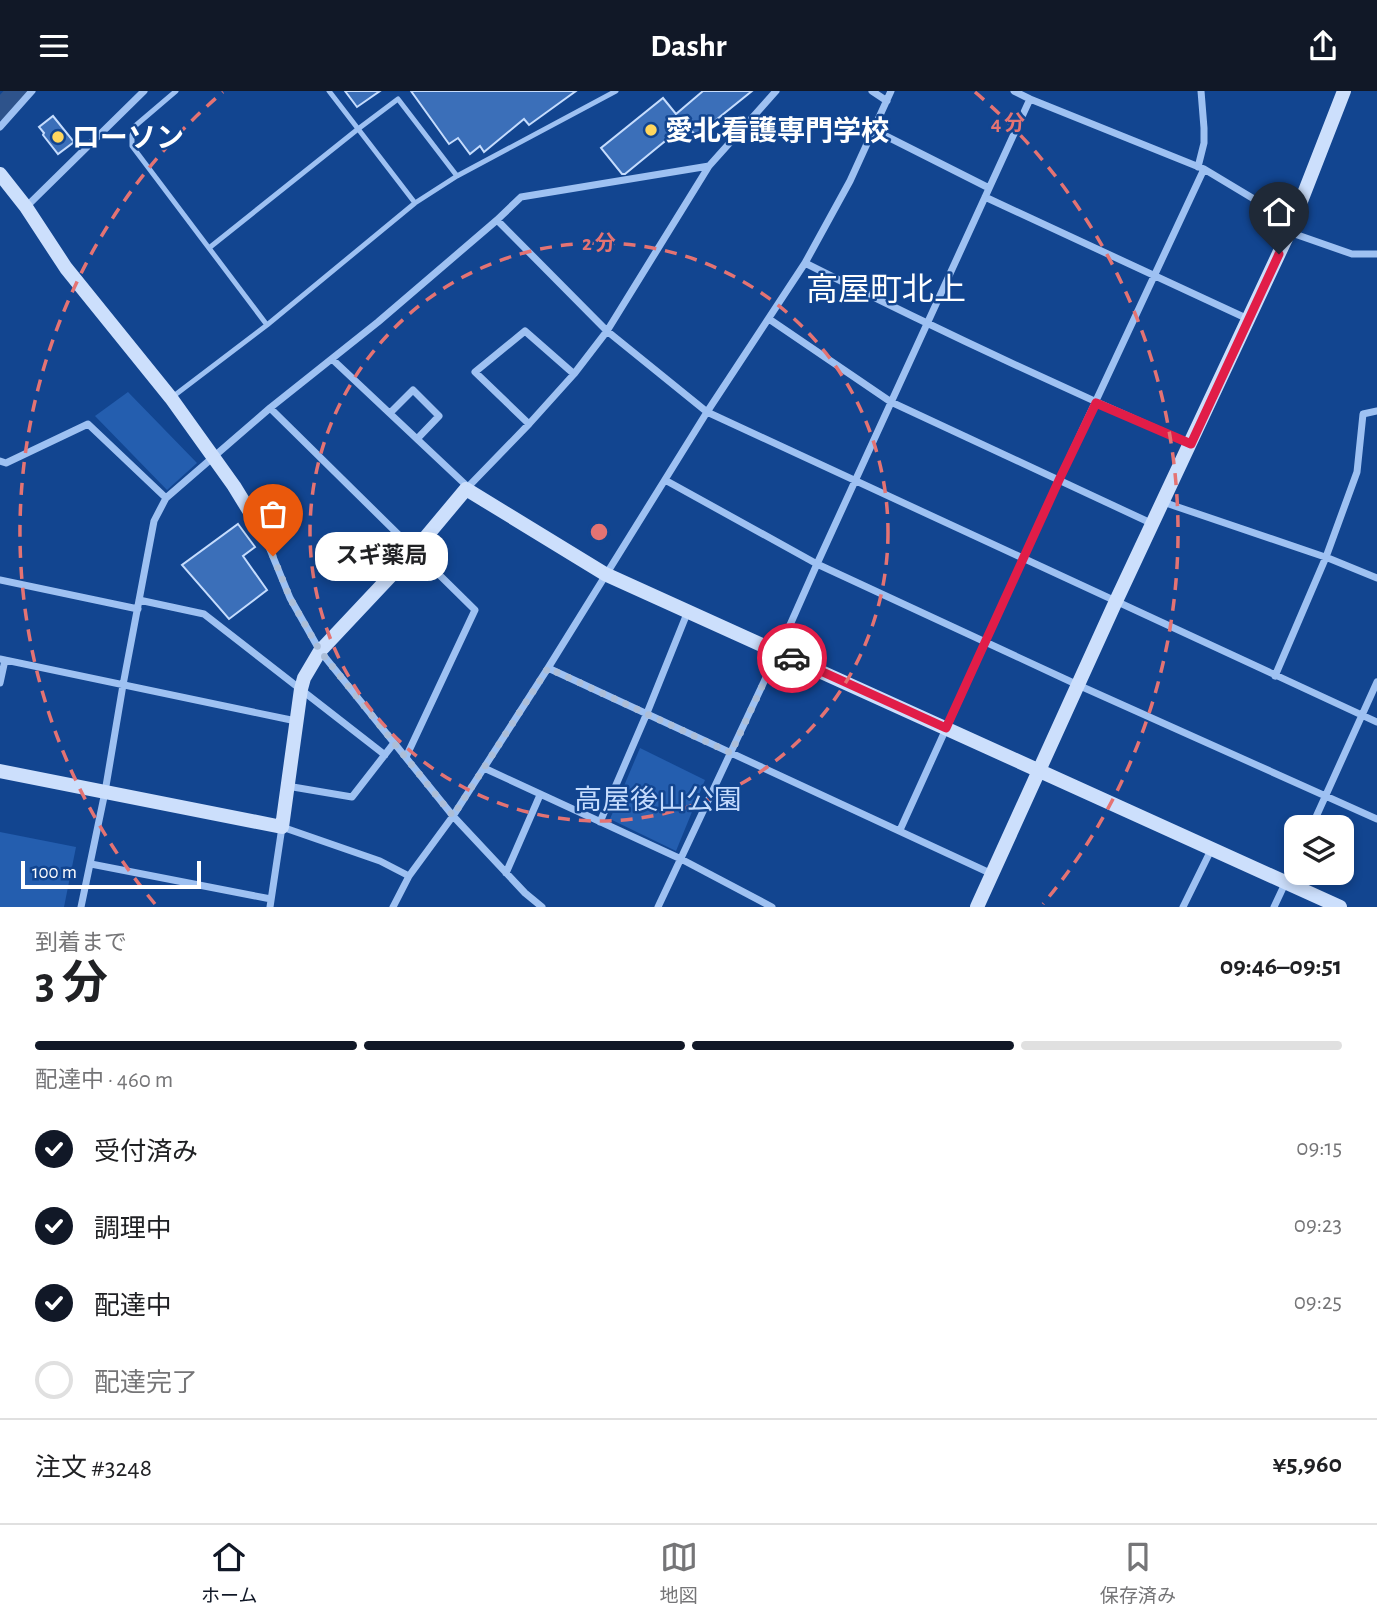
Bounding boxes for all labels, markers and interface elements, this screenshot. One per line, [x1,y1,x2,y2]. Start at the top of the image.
icon: menu [35,27,73,65]
icon: share [1304,27,1342,65]
text: Dashr [650,30,727,62]
text: 4 分 [991,112,1025,134]
place label: 愛北看護専門学校 [665,116,889,146]
marker: 愛北看護専門学校 [643,122,659,138]
place label: ローソン [72,125,184,153]
marker: ローソン [50,129,66,145]
pin [1249,182,1309,254]
icon: home [1260,193,1298,231]
text: 2 分 [582,232,616,254]
district label: 高屋町北上 [806,272,966,306]
pin [243,484,303,556]
icon: bag [254,495,292,533]
centre of rings [587,520,611,544]
callout: スギ薬局 [315,531,448,581]
text: スギ薬局 [336,545,428,568]
courier [757,623,827,693]
icon: car [773,639,811,677]
park label: 高屋後山公園 [574,785,742,815]
map controls [1284,815,1354,885]
button: layers [1284,815,1354,885]
scale bar [21,858,201,890]
text: 100 m [32,863,77,882]
text: 到着まで [35,932,127,955]
text: 09:46–09:51 [1220,953,1342,979]
text: 3 分 [35,961,108,1007]
text: 配達中 · 460 m [35,1069,173,1092]
icon: check [35,1130,73,1168]
text: 09:15 [1296,1137,1342,1160]
text: 受付済み [94,1139,198,1165]
icon: check [35,1207,73,1245]
text: 09:23 [1294,1214,1342,1237]
text: 調理中 [94,1216,172,1242]
icon: check [35,1284,73,1322]
text: 09:25 [1294,1291,1342,1314]
text: 配達中 [94,1293,172,1319]
text: 配達完了 [94,1370,198,1396]
text: ¥5,960 [1272,1451,1342,1477]
text: 注文 #3248 [35,1455,152,1481]
tab: ホーム [201,1538,258,1608]
tab: 地図 [660,1538,698,1608]
tab: 保存済み [1100,1538,1176,1608]

